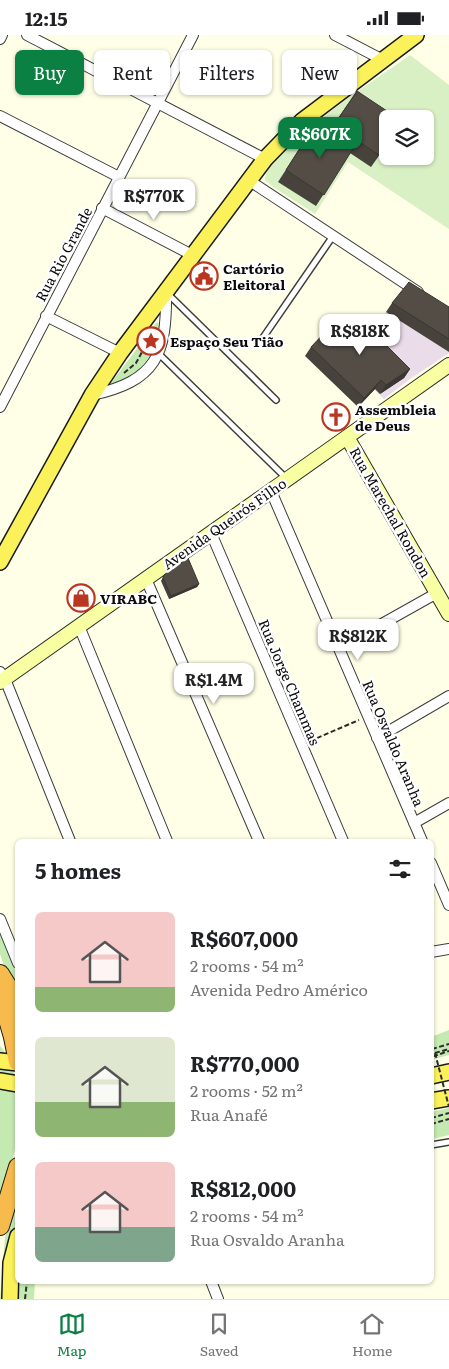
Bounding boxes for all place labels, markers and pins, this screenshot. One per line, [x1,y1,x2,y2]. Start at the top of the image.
pin: R$607K [279,117,361,159]
pin: R$770K [113,179,195,221]
place label: Cartório Eleitoral [223,258,285,294]
public building icon: Cartório Eleitoral [189,261,219,291]
pin: R$818K [319,313,401,356]
place icon: Espaço Seu Tião [136,326,166,356]
place label: Espaço Seu Tião [170,331,284,351]
place label: Assembleia de Deus [355,399,437,435]
church icon: Assembleia de Deus [321,402,351,432]
shop icon: VIRABC [66,583,96,613]
place label: VIRABC [100,588,157,608]
pin: R$812K [317,619,399,661]
pin: R$1.4M [173,663,255,705]

